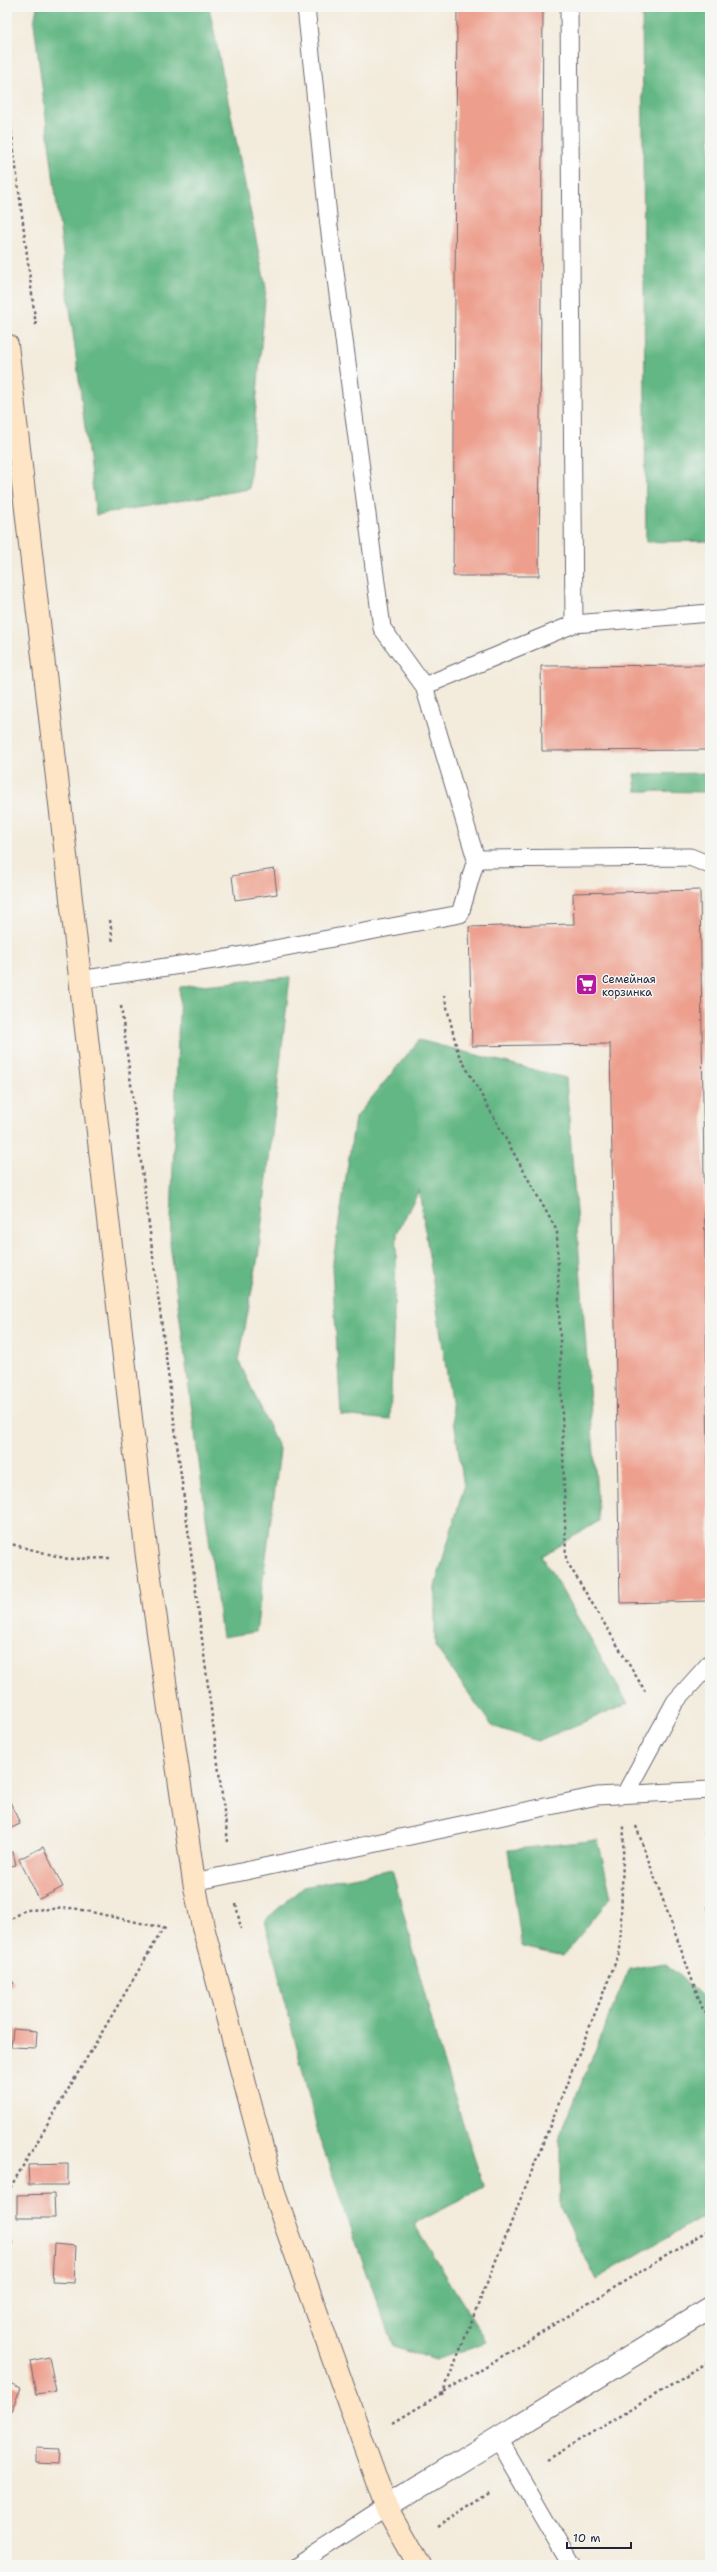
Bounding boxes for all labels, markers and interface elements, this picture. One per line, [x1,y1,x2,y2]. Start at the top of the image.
supermarket icon: Семейная корзинка [573,972,599,998]
place label: Семейная корзинка [602,972,656,1000]
scale bar [567,2524,631,2550]
text: 10 m [573,2530,601,2546]

